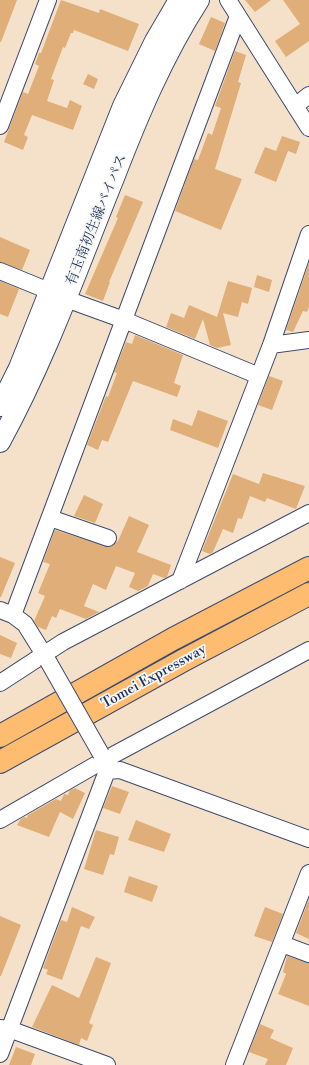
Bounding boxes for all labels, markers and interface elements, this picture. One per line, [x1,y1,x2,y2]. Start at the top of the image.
street label: 有玉南初生線バイパス [63,152,131,288]
street label: Tomei Expressway [99,641,209,713]

